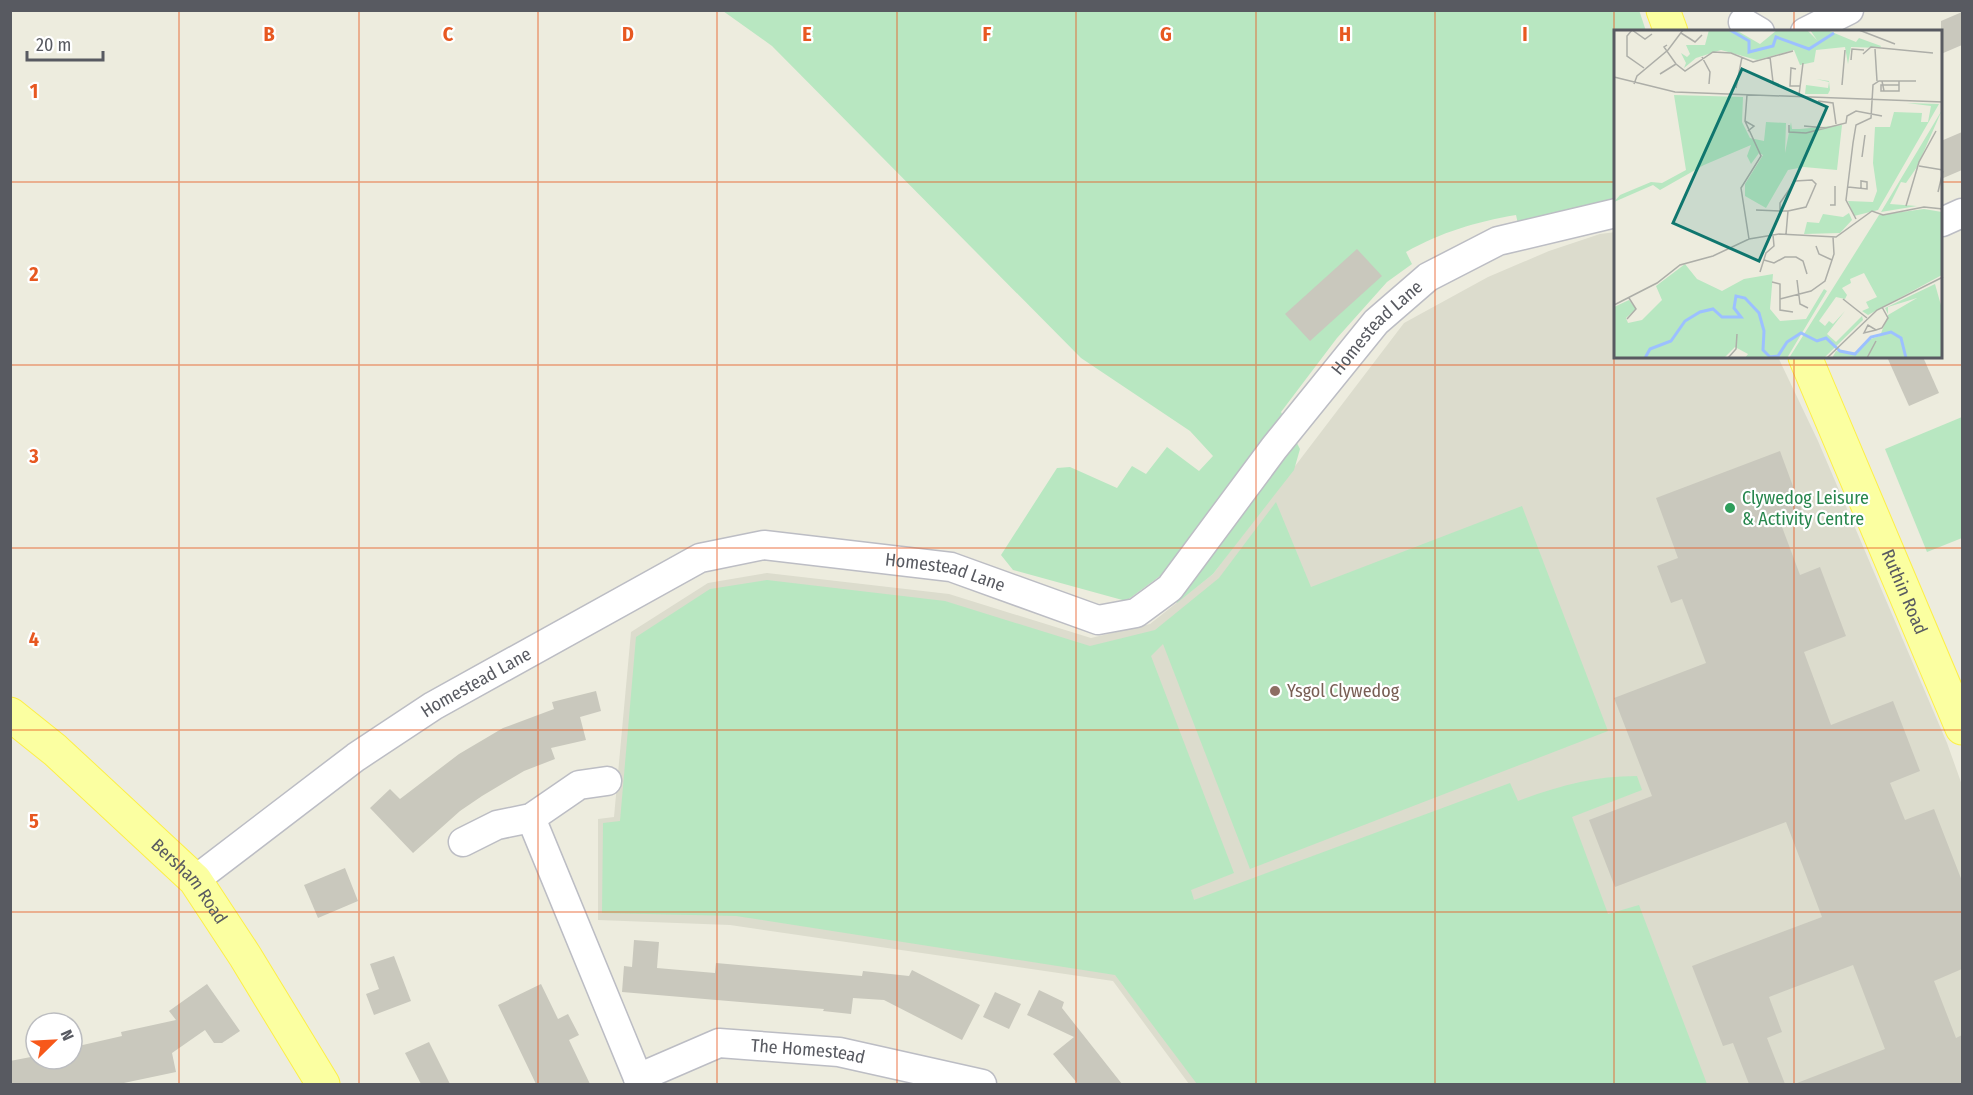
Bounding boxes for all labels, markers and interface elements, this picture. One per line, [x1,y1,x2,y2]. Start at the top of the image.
text: B [263,22,275,46]
text: C [443,22,454,46]
text: D [622,22,634,46]
text: E [802,22,812,46]
text: F [983,22,992,46]
text: G [1160,22,1172,46]
text: H [1339,22,1351,46]
text: I [1522,22,1528,46]
scale bar [27,24,104,62]
inset map [1614,30,1943,358]
text: 20 m [36,34,71,56]
text: 1 [30,79,38,103]
text: 2 [28,262,39,286]
street label: Homestead Lane [1327,276,1427,379]
text: 3 [28,444,39,468]
place label: Clywedog Leisure & Activity Centre [1742,487,1869,530]
marker: Clywedog Leisure & Activity Centre [1723,501,1737,515]
street label: Ruthin Road [1877,546,1932,638]
street label: Homestead Lane [884,548,1008,597]
text: 4 [29,627,39,651]
street label: Homestead Lane [417,643,535,722]
place label: Ysgol Clywedog [1287,680,1400,702]
marker: Ysgol Clywedog [1268,684,1282,698]
text: 5 [29,809,39,833]
street label: Bersham Road [147,834,232,928]
north arrow [24,1011,84,1071]
text: N [57,1027,78,1043]
street label: The Homestead [750,1034,867,1069]

